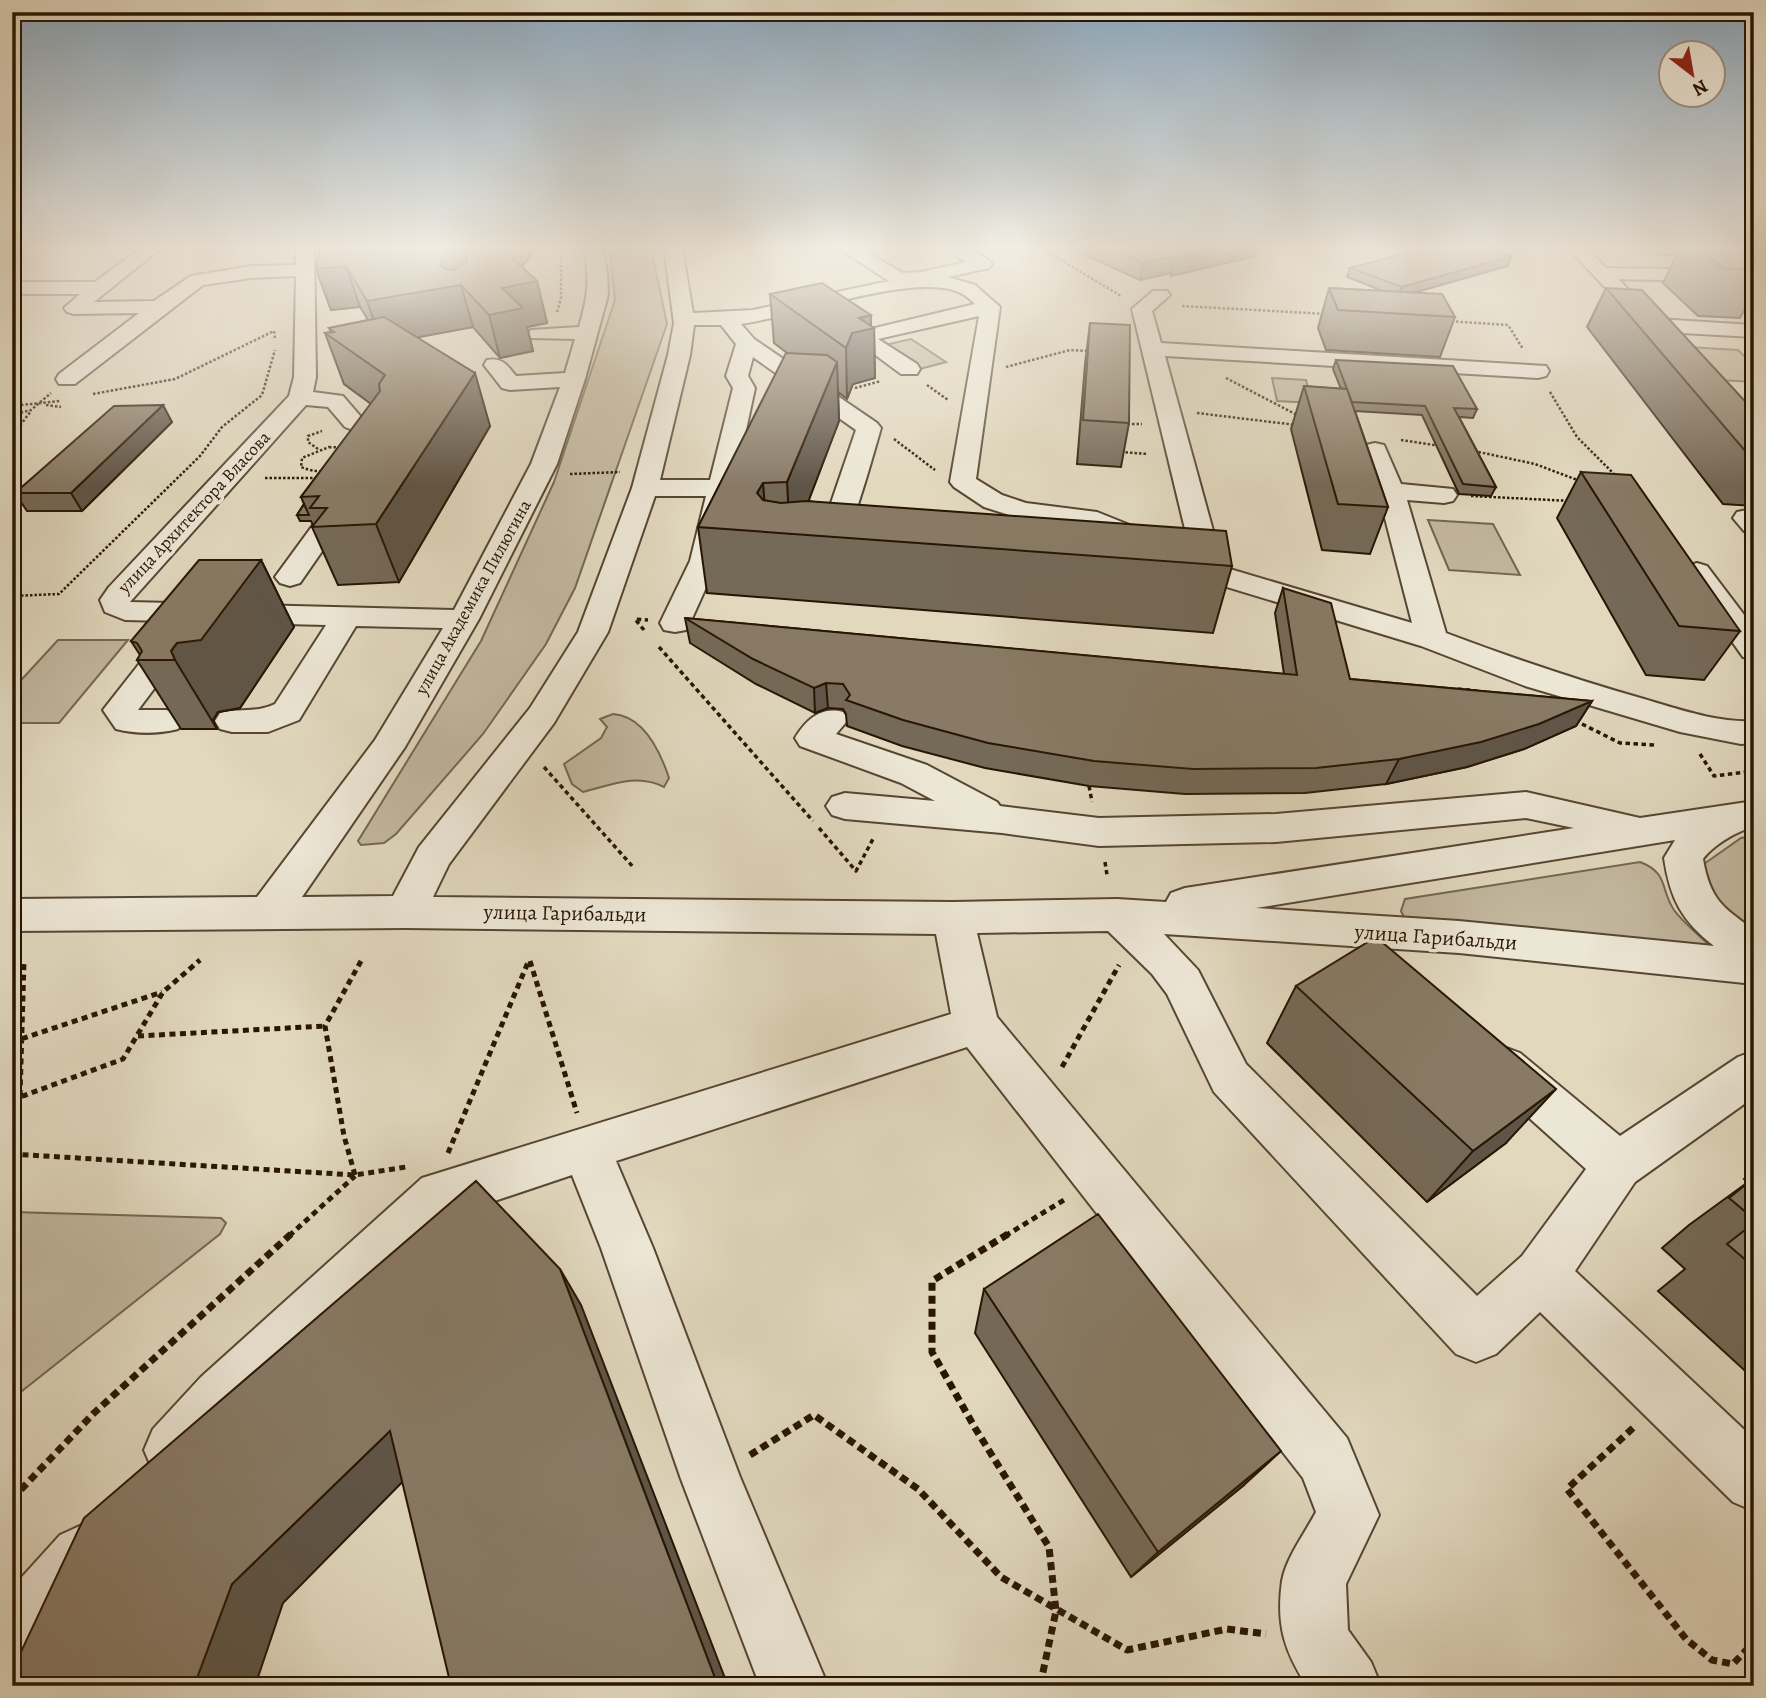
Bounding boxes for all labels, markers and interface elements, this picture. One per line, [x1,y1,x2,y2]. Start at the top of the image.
north arrow [1658,38,1728,108]
text: N [1687,73,1713,103]
street label: улица Архитектора Власова [112,425,276,599]
street label: улица Академика Пилюгина [409,495,537,700]
street label: улица Гарибальди [482,898,647,928]
street label: улица Гарибальди [1353,917,1518,957]

